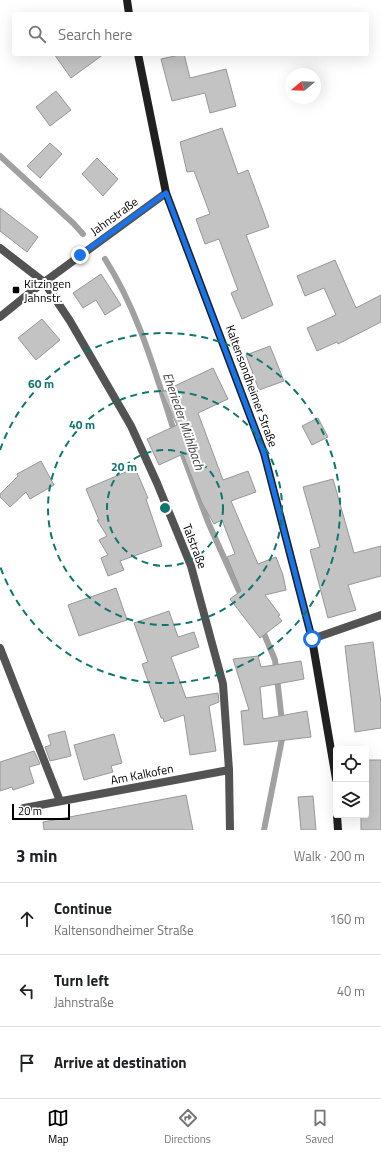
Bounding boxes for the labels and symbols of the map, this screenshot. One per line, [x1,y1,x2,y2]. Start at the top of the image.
north arrow [285,68,321,104]
street label: Jahnstraße [86,192,142,240]
route end [71,246,89,264]
place label: Kitzingen Jahnstr. [24,274,71,307]
marker: Kitzingen Jahnstr. [11,285,21,295]
street label: Kaltensondheimer Straße [221,322,283,450]
water label: Eherieder Mühlbach [158,370,210,473]
text: 60 m [28,374,54,393]
text: 40 m [69,415,95,434]
text: 20 m [111,457,137,476]
centre of rings [158,501,172,515]
street label: Talstraße [178,521,212,571]
route start [303,630,321,648]
street label: Am Kalkofen [109,759,175,789]
scale bar [12,802,70,821]

